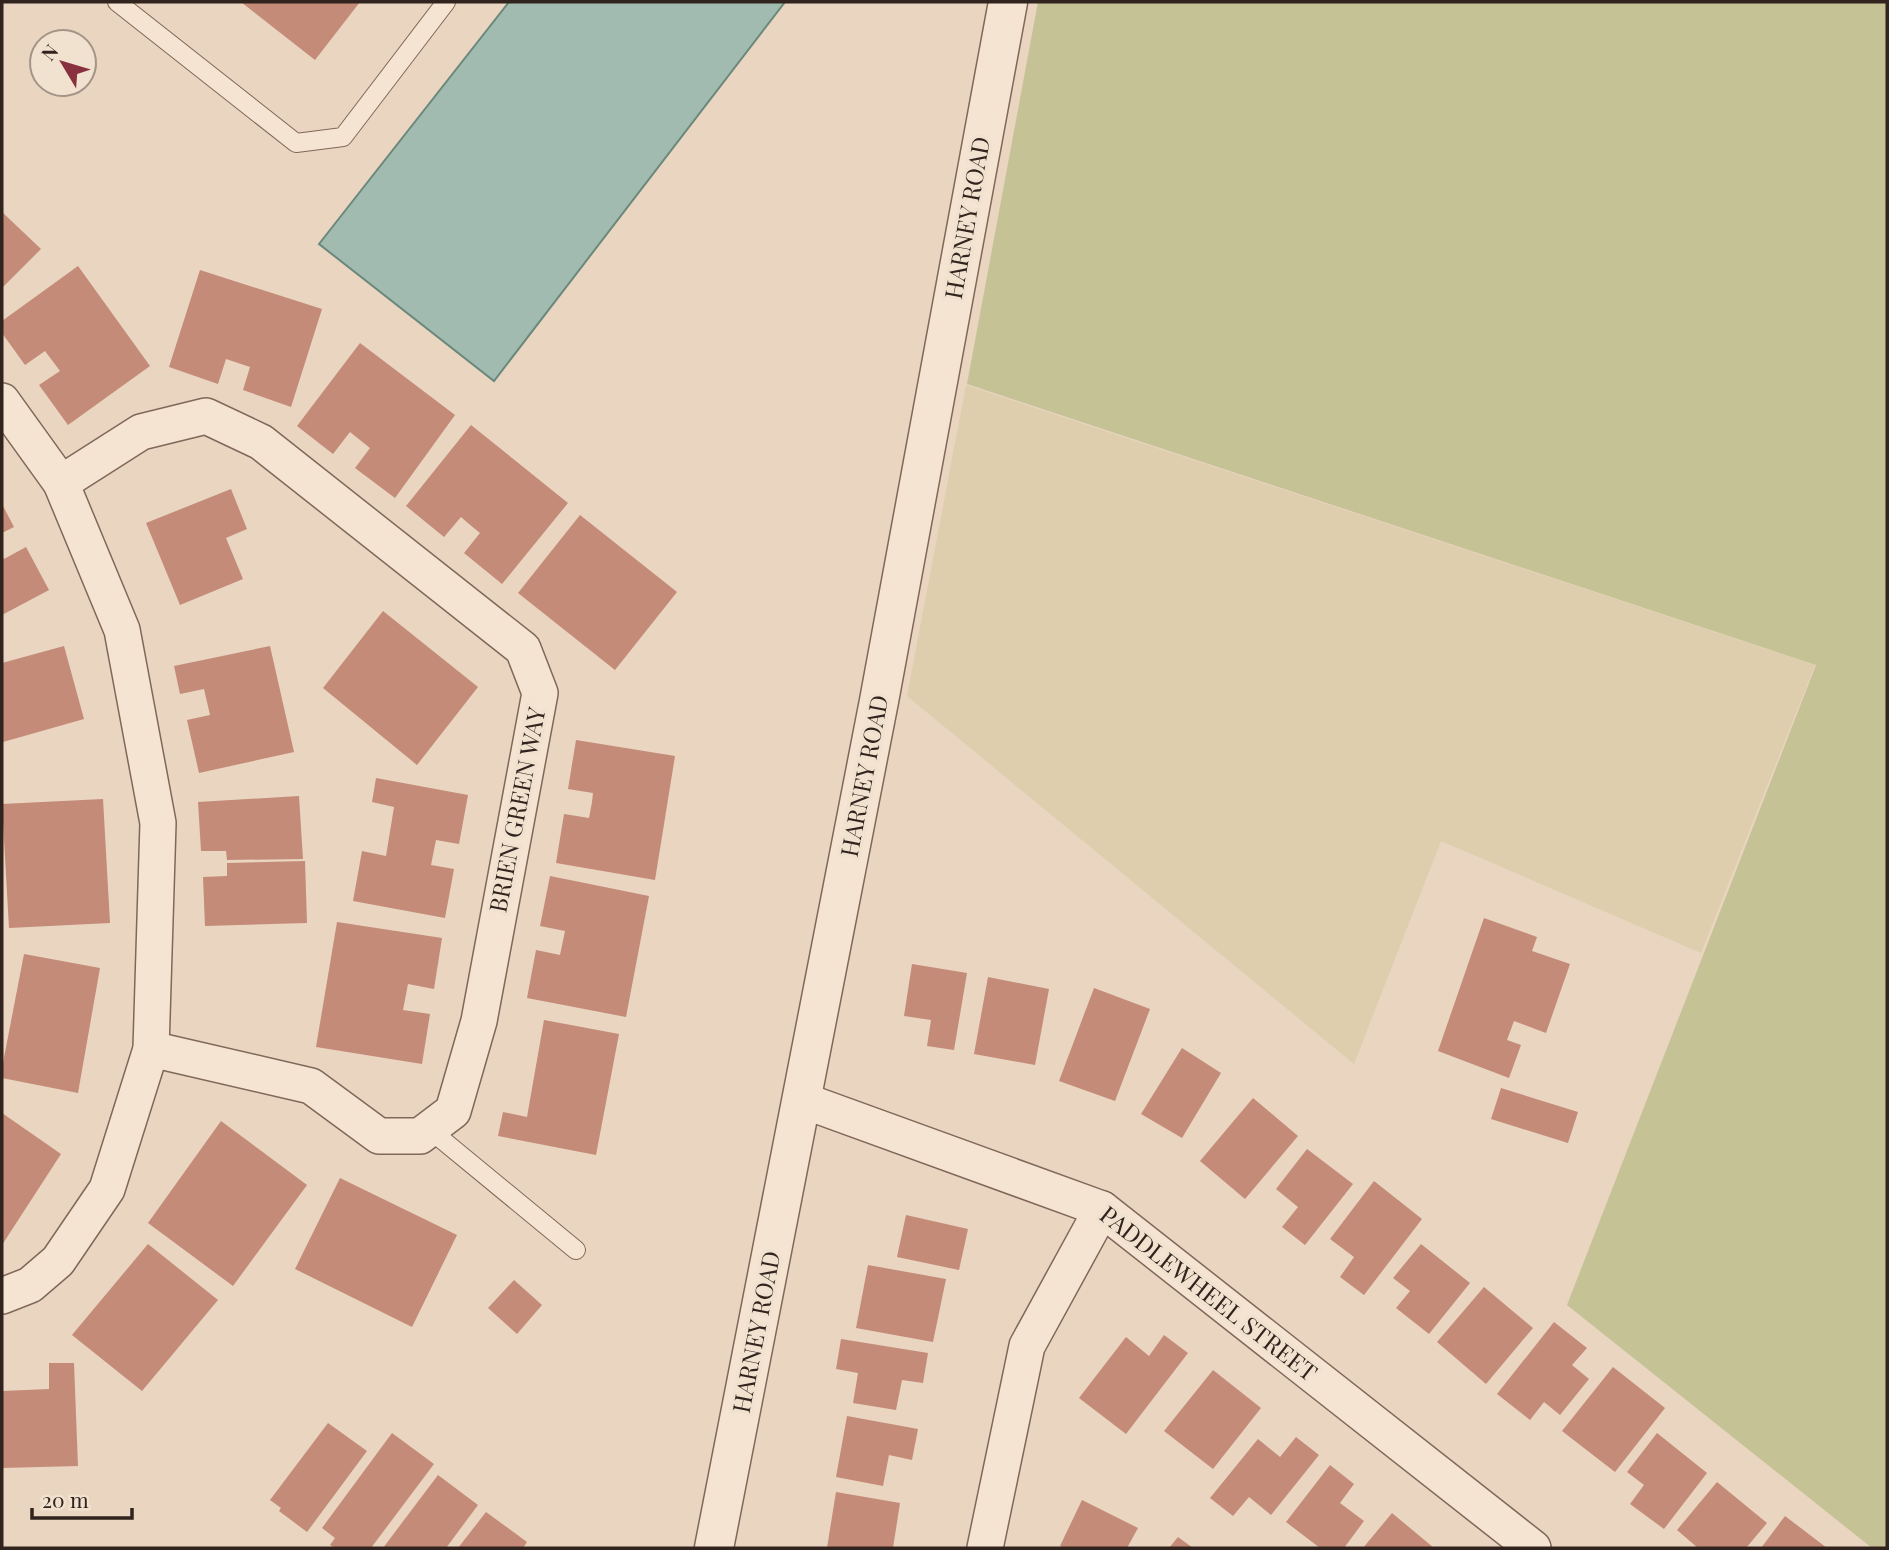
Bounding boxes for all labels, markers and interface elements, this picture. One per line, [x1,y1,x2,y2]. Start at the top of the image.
north arrow [28,28,98,98]
text: N [34,38,63,65]
street label: HARNEY ROAD [936,134,996,301]
street label: HARNEY ROAD [832,692,894,859]
street label: BRIEN GREEN WAY [480,704,552,915]
street label: PADDLEWHEEL STREET [1094,1197,1325,1387]
street label: HARNEY ROAD [724,1248,786,1415]
scale bar [32,1476,131,1520]
text: 20 m [42,1485,89,1513]

